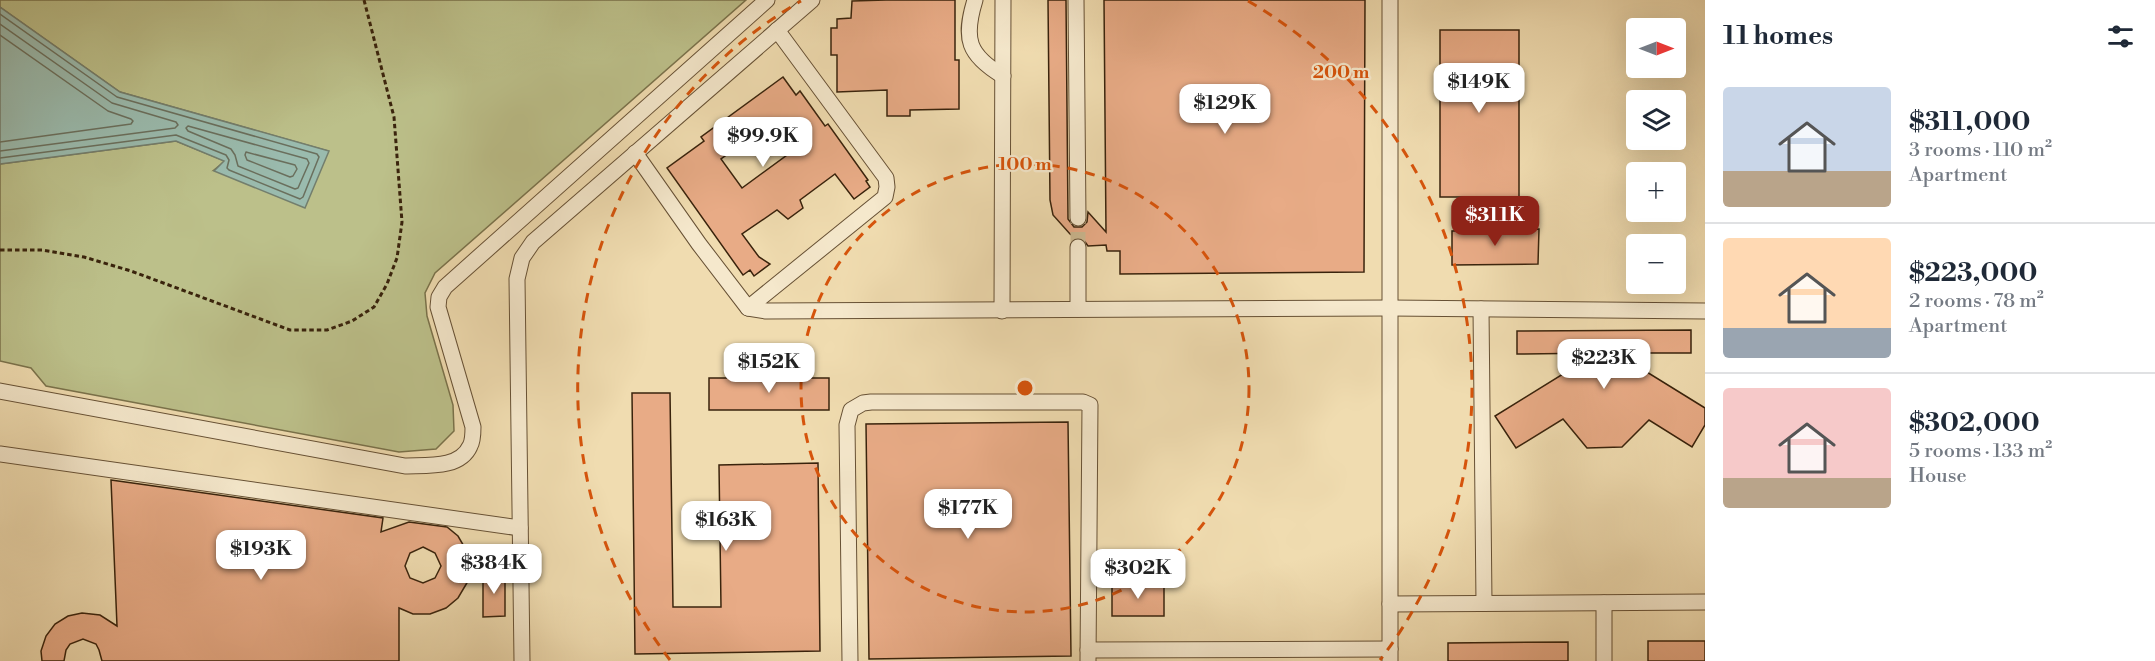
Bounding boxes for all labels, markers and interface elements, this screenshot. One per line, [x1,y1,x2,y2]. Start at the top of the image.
north arrow [1626,18,1686,78]
map controls [1626,18,1686,294]
text: 11 homes [1723,20,1833,52]
icon: filters [2104,20,2137,53]
text: 200 m [1313,61,1370,84]
pin: $149K [1437,63,1521,114]
text: $149K [1448,70,1510,95]
pin: $129K [1183,84,1267,135]
button: layers [1626,90,1686,150]
text: $129K [1193,91,1257,116]
text: $311,000 [1909,106,2030,138]
icon: home [1771,111,1843,183]
pin: $99.9K [714,117,812,168]
text: $99.9K [727,124,799,149]
text: 3 rooms · 110 m² [1909,138,2052,163]
text: 100 m [998,153,1052,176]
button: + [1626,162,1686,222]
text: Apartment [1909,163,2007,188]
pin: $311K [1453,196,1537,247]
text: $311K [1465,203,1525,228]
button: − [1626,234,1686,294]
text: $223,000 [1909,257,2037,289]
icon: home [1771,262,1843,334]
text: 2 rooms · 78 m² [1909,289,2044,314]
text: Apartment [1909,314,2007,339]
pin: $223K [1562,339,1646,390]
pin: $152K [727,343,811,394]
text: $223K [1571,346,1637,371]
text: $152K [738,350,800,375]
centre of rings [1015,378,1035,398]
text: $302,000 [1909,407,2040,439]
icon: home [1771,412,1843,484]
text: 5 rooms · 133 m² [1909,439,2052,464]
text: House [1909,464,1967,489]
pin: $177K [926,489,1010,540]
text: $177K [938,496,998,521]
pin: $163K [684,501,768,552]
text: $163K [695,508,757,533]
pin: $193K [219,530,303,581]
text: $193K [230,537,292,562]
pin: $384K [452,544,536,595]
pin: $302K [1096,549,1180,600]
text: $384K [461,551,527,576]
text: $302K [1105,556,1171,581]

